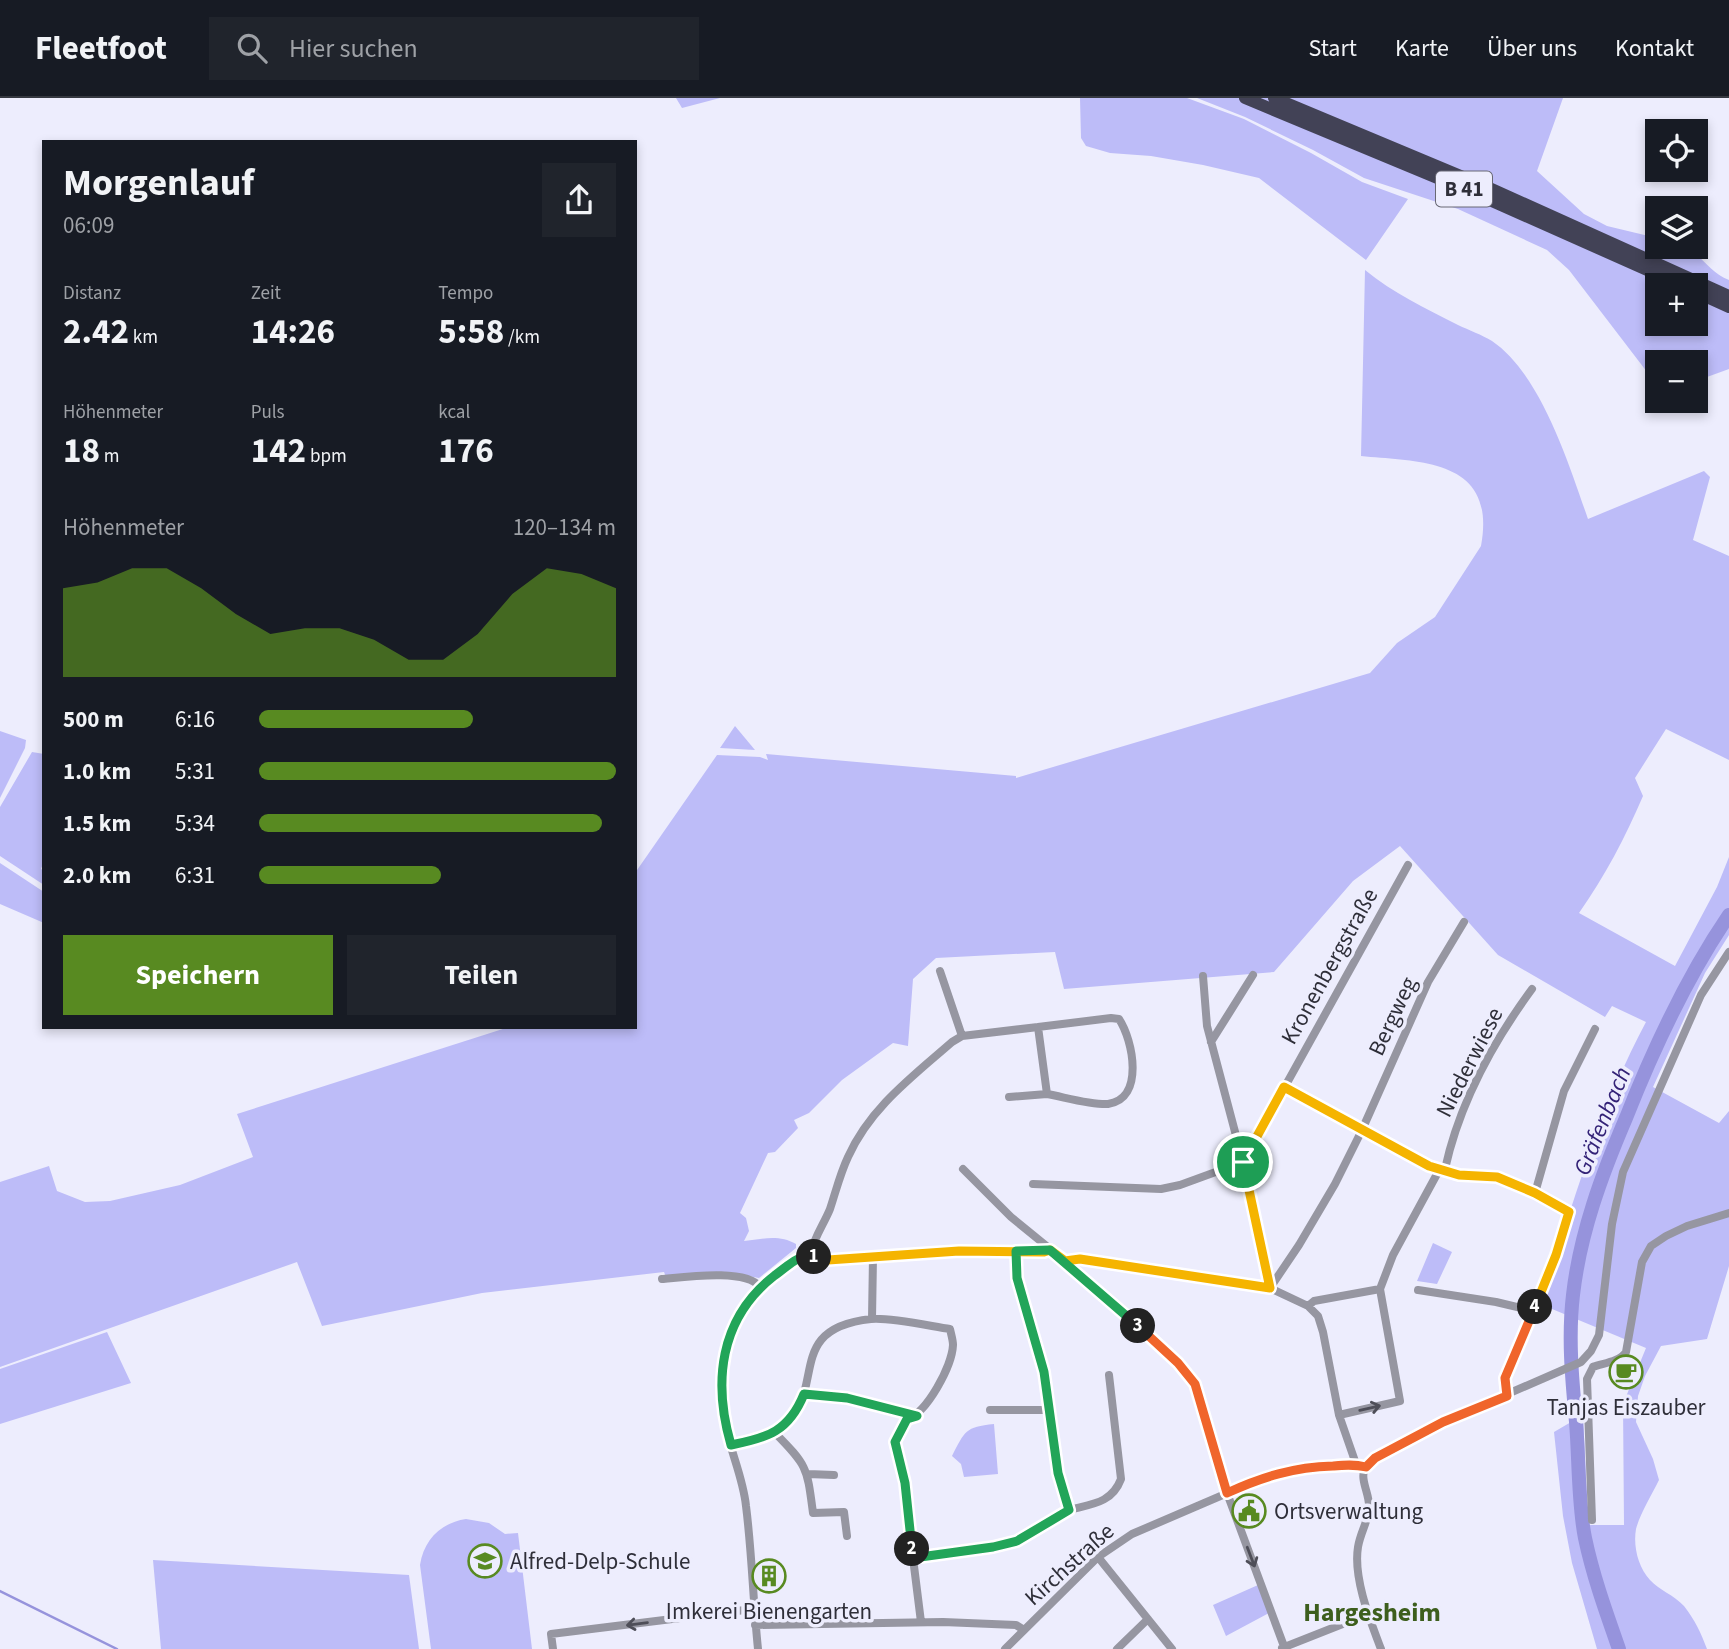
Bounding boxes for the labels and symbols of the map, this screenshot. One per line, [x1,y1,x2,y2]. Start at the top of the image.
road number: B 41 [1436,172,1492,206]
street label: Kronenbergstraße [1273,882,1386,1050]
street label: Bergweg [1360,971,1425,1061]
street label: Niederwiese [1428,1002,1511,1123]
water label: Gräfenbach [1565,1062,1640,1181]
pin [1213,1132,1273,1192]
pin: 1 [796,1240,832,1274]
pin: 4 [1518,1290,1552,1324]
pin: 3 [1120,1308,1156,1344]
cafe icon: Tanjas Eiszauber [1607,1353,1645,1391]
place label: Tanjas Eiszauber [1546,1391,1707,1424]
one-way arrow [1358,1401,1381,1414]
public building icon: Ortsverwaltung [1230,1492,1268,1530]
place label: Ortsverwaltung [1274,1495,1424,1528]
street label: Kirchstraße [1017,1515,1121,1614]
pin: 2 [894,1532,930,1566]
school or university icon: Alfred-Delp-Schule [466,1542,504,1580]
place label: Alfred-Delp-Schule [510,1545,690,1578]
one-way arrow [1246,1545,1259,1567]
building icon: Imkerei Bienengarten [750,1557,788,1595]
district label: Hargesheim [1303,1594,1441,1631]
place label: Imkerei Bienengarten [666,1595,872,1628]
one-way arrow [626,1617,649,1630]

